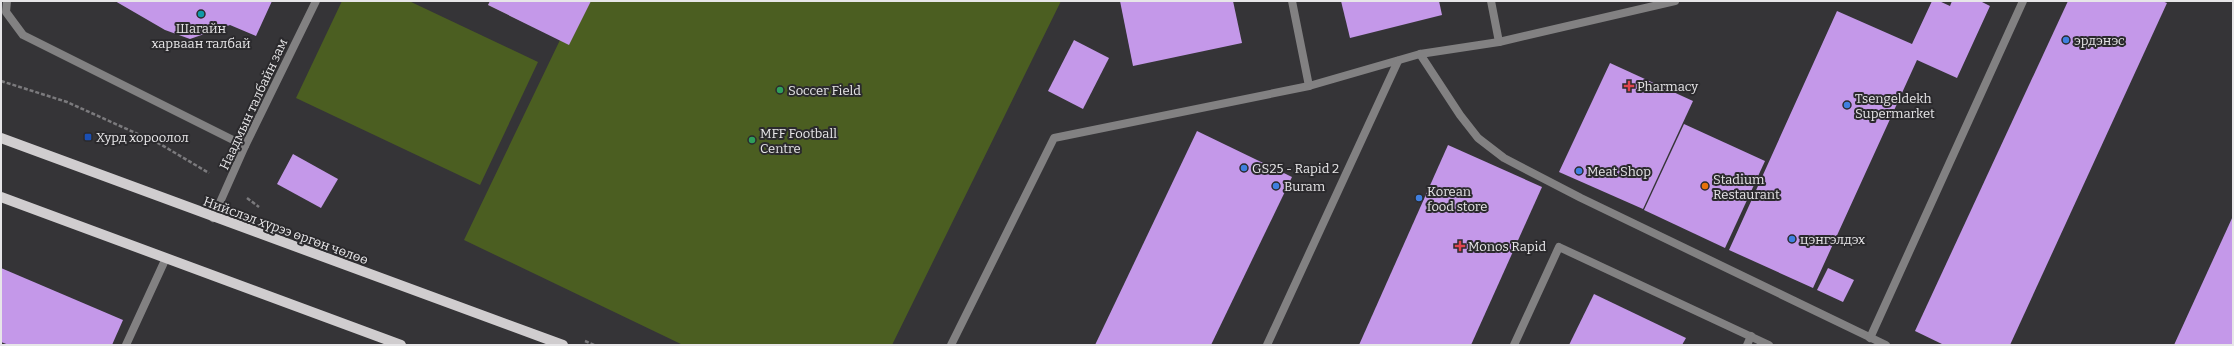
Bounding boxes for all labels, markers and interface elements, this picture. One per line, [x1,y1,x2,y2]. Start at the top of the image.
marker: Шагайн харваан талбай [196,9,206,19]
place label: Шагайн харваан талбай [151,21,251,51]
place label: эрдэнэс [2074,33,2125,48]
marker: эрдэнэс [2061,35,2071,45]
street label: Наадмын талбайн зам [216,36,291,172]
place label: Pharmacy [1637,79,1698,94]
marker: Pharmacy [1624,81,1634,91]
place label: Soccer Field [788,83,861,98]
marker: Soccer Field [775,85,785,95]
place label: Tsengeldekh Supermarket [1855,91,1935,121]
marker: Tsengeldekh Supermarket [1842,100,1852,110]
place label: MFF Football Centre [760,126,837,156]
place label: Хурд хороолол [96,130,189,145]
marker: Хурд хороолол [83,132,93,142]
marker: MFF Football Centre [747,135,757,145]
place label: GS25 - Rapid 2 [1252,161,1339,176]
marker: GS25 - Rapid 2 [1239,163,1249,173]
place label: Meat Shop [1587,164,1651,179]
marker: Meat Shop [1574,166,1584,176]
place label: Stadium Restaurant [1713,172,1780,202]
place label: Buram [1284,179,1326,194]
marker: Buram [1271,181,1281,191]
marker: Stadium Restaurant [1700,181,1710,191]
place label: Korean food store [1427,184,1487,214]
marker: Korean food store [1414,193,1424,203]
street label: Нийслэл хүрээ өргөн чөлөө [201,194,370,267]
place label: цэнгэлдэх [1800,232,1865,247]
marker: цэнгэлдэх [1787,234,1797,244]
place label: Monos Rapid [1468,239,1546,254]
marker: Monos Rapid [1455,241,1465,251]

